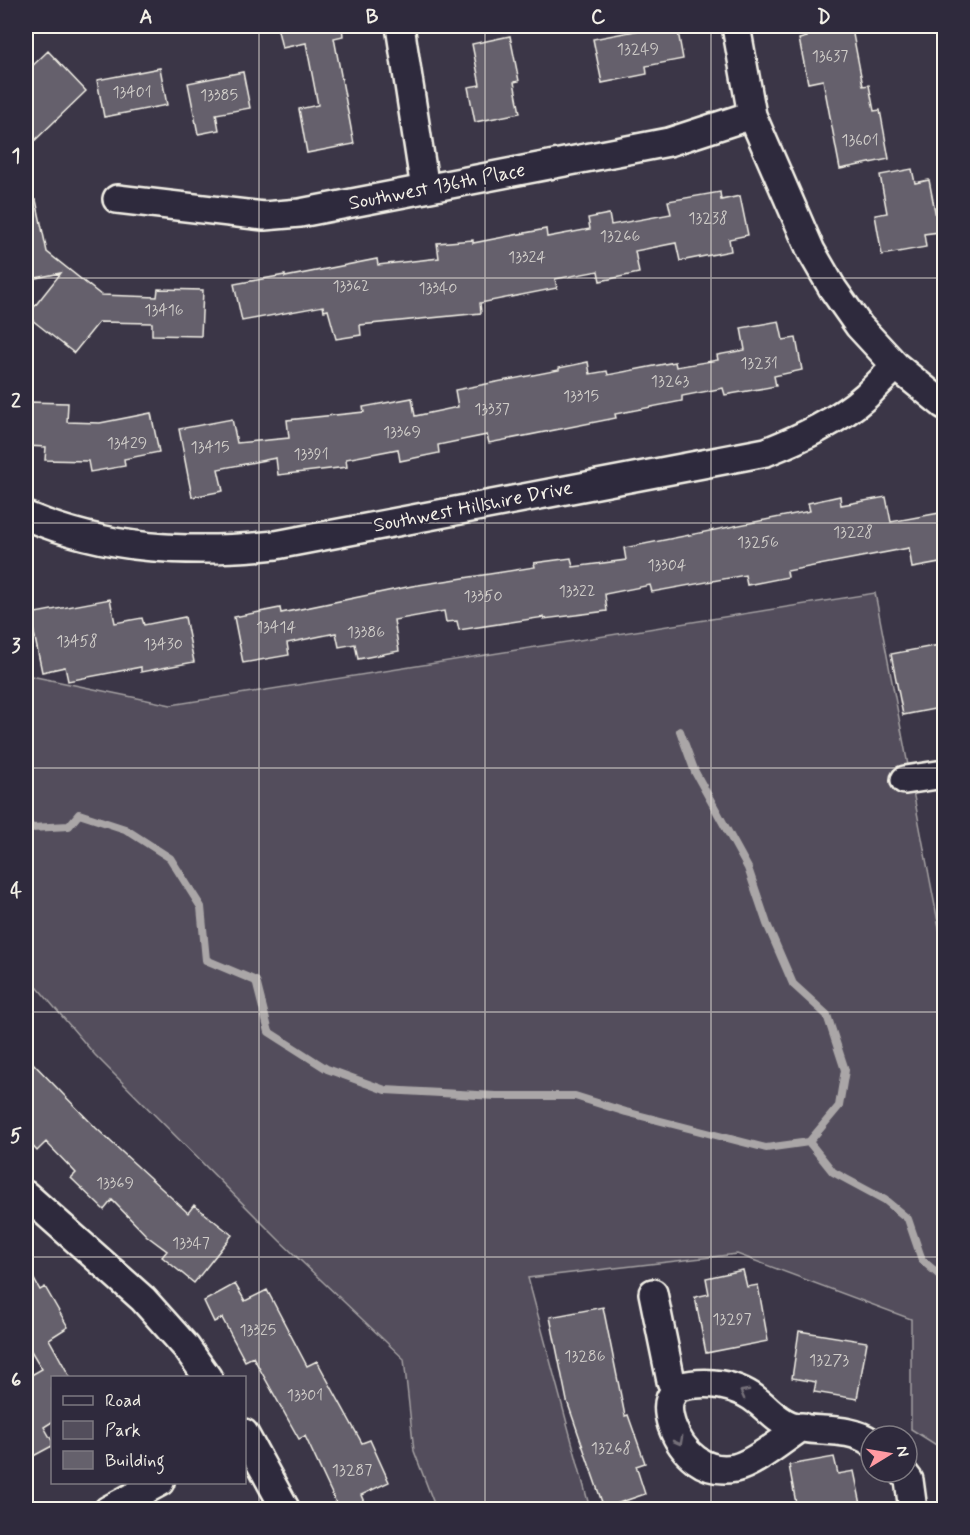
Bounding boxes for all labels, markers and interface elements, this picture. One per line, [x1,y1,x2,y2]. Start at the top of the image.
text: A [139,4,153,31]
text: B [366,4,379,31]
text: C [591,4,606,31]
text: D [817,4,831,31]
house number: 13249 [617,39,659,60]
house number: 13637 [812,46,848,67]
house number: 13401 [112,82,152,103]
house number: 13385 [200,85,238,106]
house number: 13601 [841,130,879,151]
text: 1 [12,143,20,170]
street label: Southwest 136th Place [346,157,528,217]
house number: 13238 [688,208,728,229]
house number: 13266 [600,226,640,247]
house number: 13324 [508,247,546,268]
house number: 13362 [332,276,370,297]
house number: 13340 [419,278,457,299]
house number: 13416 [144,300,184,321]
house number: 13231 [740,353,778,374]
house number: 13263 [651,371,689,392]
house number: 13315 [563,386,599,407]
text: 2 [11,388,21,415]
house number: 13337 [474,399,510,420]
house number: 13369 [383,422,421,443]
house number: 13429 [107,433,147,454]
house number: 13415 [190,437,230,458]
house number: 13391 [293,444,329,465]
street label: Southwest Hillshire Drive [371,474,575,540]
house number: 13228 [833,522,873,543]
house number: 13256 [737,532,779,553]
house number: 13304 [647,555,687,576]
house number: 13322 [559,581,595,602]
house number: 13350 [463,586,503,607]
house number: 13414 [256,617,296,638]
house number: 13386 [347,622,385,643]
house number: 13458 [56,631,98,652]
text: 3 [11,633,21,660]
house number: 13430 [143,634,183,655]
text: 4 [10,878,22,905]
text: 5 [10,1123,22,1150]
house number: 13369 [96,1173,134,1194]
house number: 13347 [172,1233,210,1254]
house number: 13297 [712,1309,752,1330]
house number: 13325 [240,1320,276,1341]
house number: 13286 [564,1346,606,1367]
house number: 13273 [809,1350,849,1371]
text: 6 [11,1367,21,1394]
legend [51,1376,246,1484]
house number: 13301 [287,1385,323,1406]
text: Road [105,1389,141,1413]
one-way arrow [740,1389,751,1400]
text: Park [105,1419,141,1443]
north arrow [859,1424,919,1484]
one-way arrow [672,1434,683,1445]
house number: 13268 [591,1438,631,1459]
text: N [891,1444,914,1459]
text: Building [105,1449,165,1475]
house number: 13287 [332,1460,372,1481]

